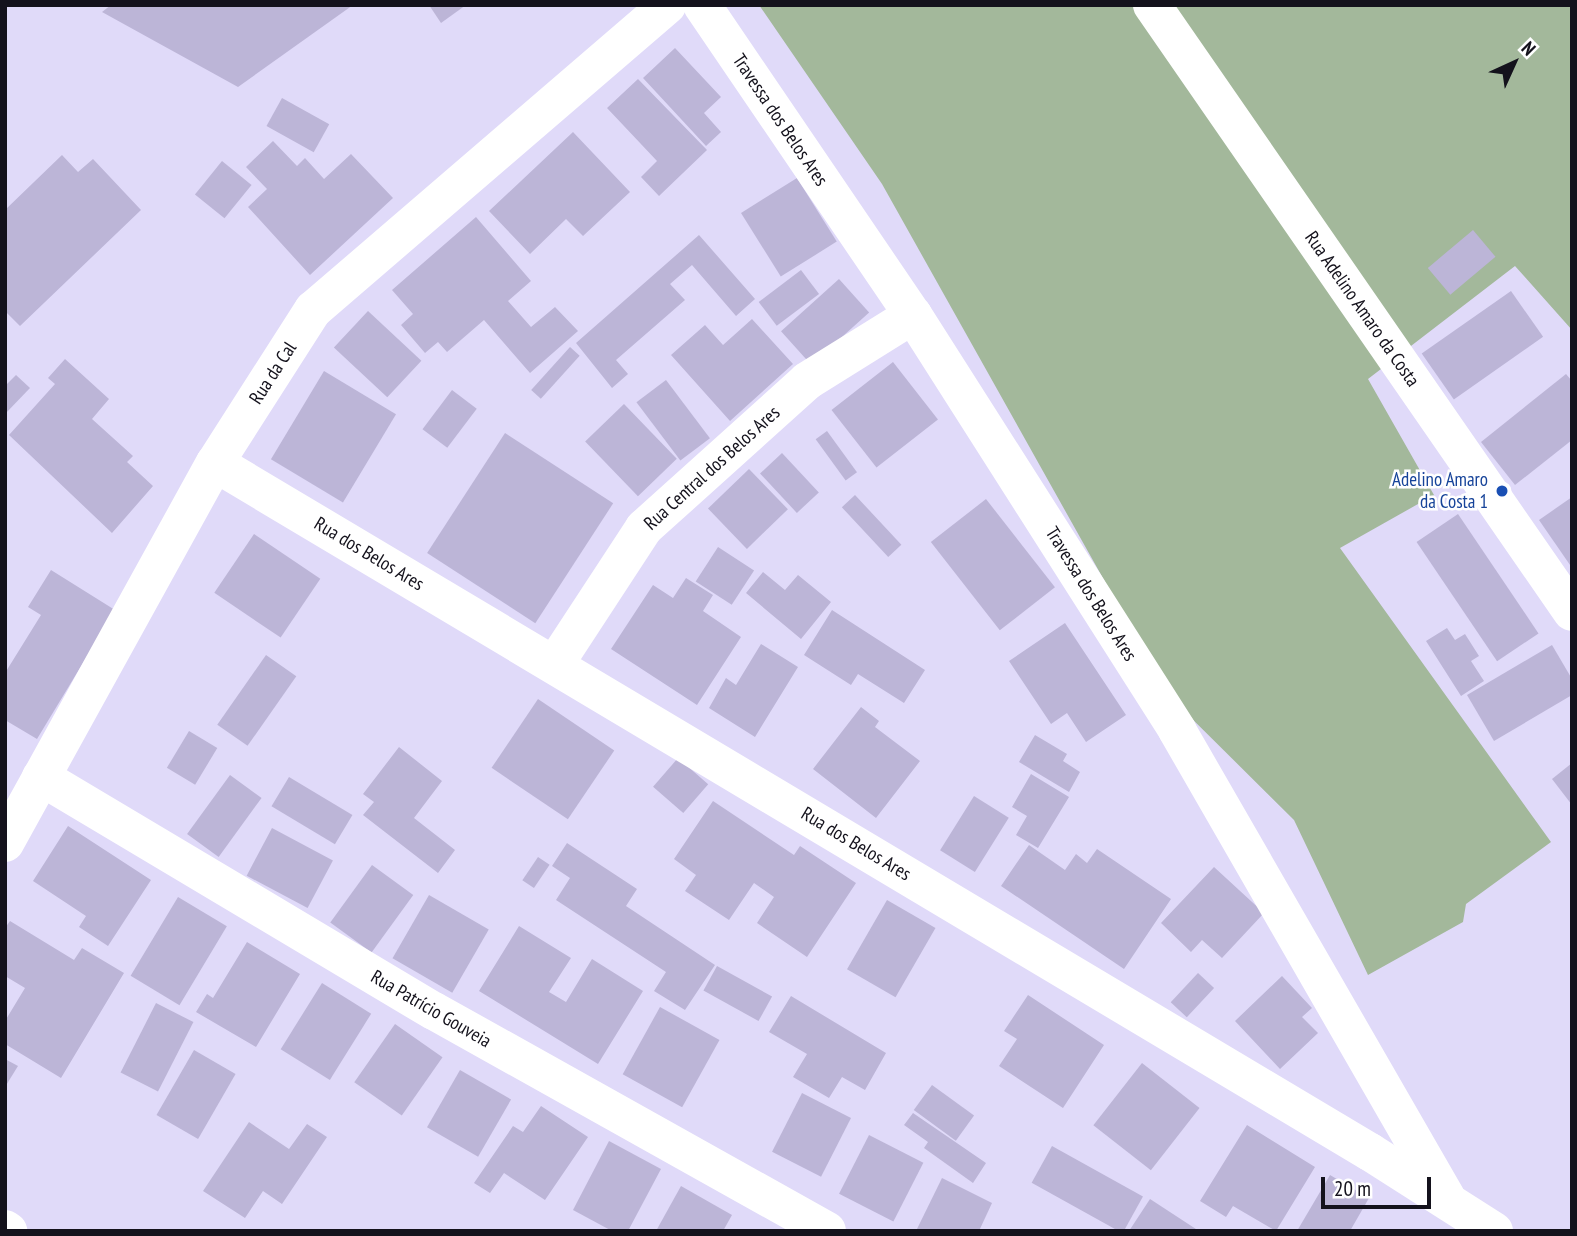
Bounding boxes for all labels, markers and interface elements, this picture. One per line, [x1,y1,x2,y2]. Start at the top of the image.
north arrow [1479,28,1549,98]
text: N [1517,36,1541,60]
street label: Travessa dos Belos Ares [727,50,833,190]
street label: Rua Adelino Amaro da Costa [1300,227,1424,391]
street label: Rua da Cal [245,338,301,408]
street label: Rua Central dos Belos Ares [639,401,785,535]
place label: Adelino Amaro da Costa 1 [1391,469,1488,513]
marker: Adelino Amaro da Costa 1 [1494,483,1510,499]
street label: Rua dos Belos Ares [310,512,428,596]
street label: Travessa dos Belos Ares [1040,522,1142,666]
street label: Rua dos Belos Ares [797,802,915,886]
street label: Rua Patrício Gouveia [367,965,495,1053]
scale bar [1325,1162,1435,1206]
text: 20 m [1334,1175,1371,1202]

